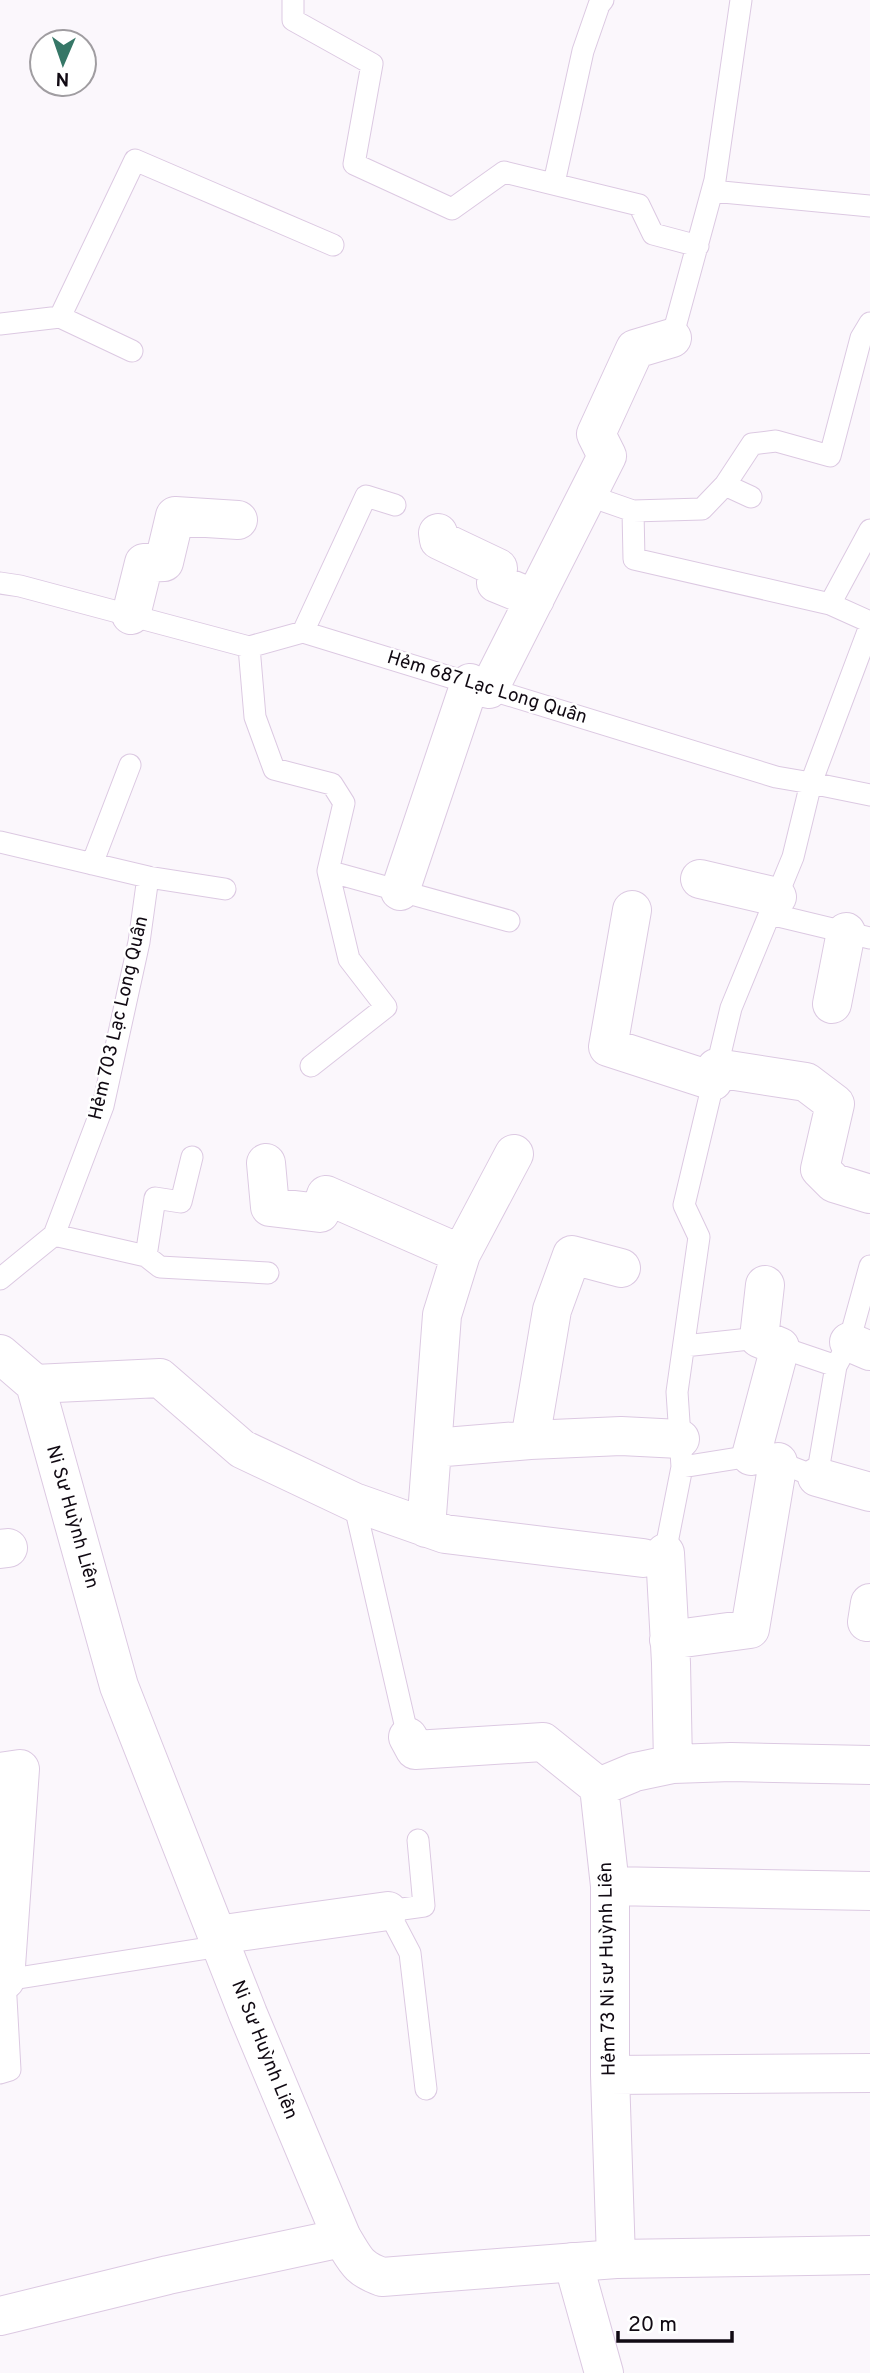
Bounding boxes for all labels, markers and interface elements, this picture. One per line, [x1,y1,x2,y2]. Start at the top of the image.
north arrow [28,28,98,98]
text: N [55,66,70,90]
street label: Hẻm 687 Lạc Long Quân [384,646,590,730]
street label: Hẻm 703 Lạc Long Quân [84,914,154,1122]
street label: Ni Sư Huỳnh Liên [40,1443,104,1591]
street label: Hẻm 73 Ni sư Huỳnh Liên [594,1862,622,2076]
street label: Ni Sư Huỳnh Liên [225,1977,303,2123]
scale bar [618,2300,732,2344]
text: 20 m [628,2312,677,2339]

